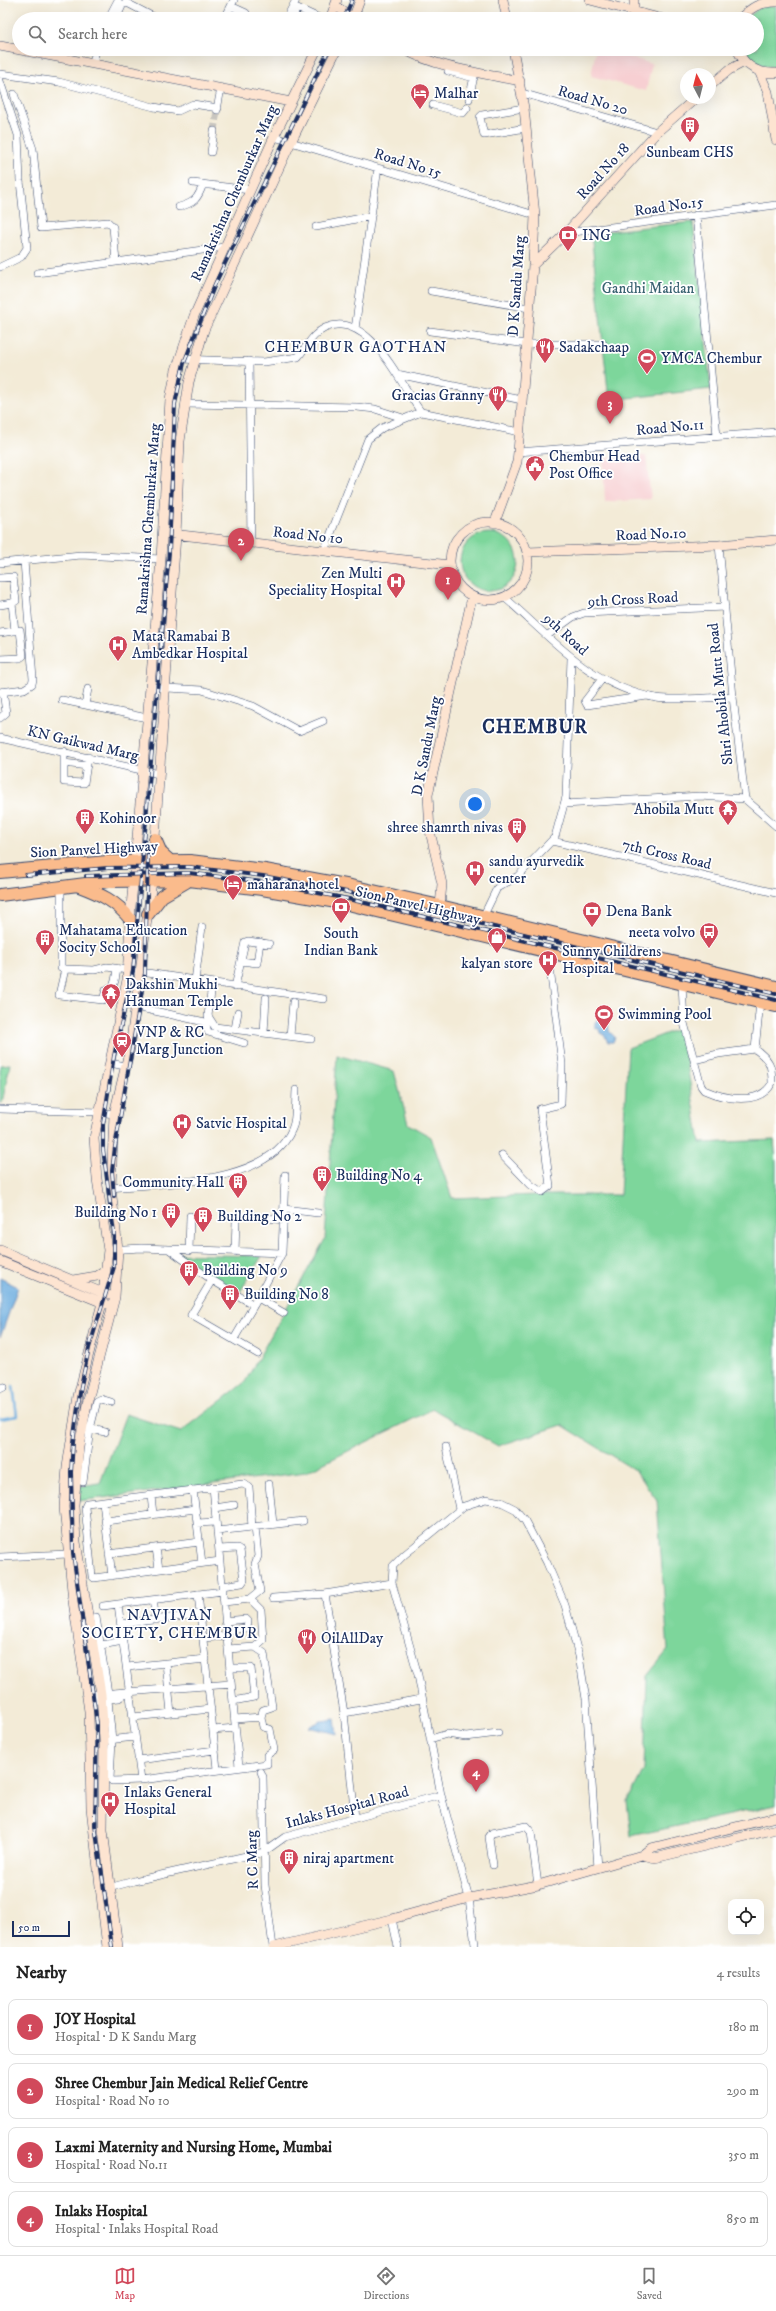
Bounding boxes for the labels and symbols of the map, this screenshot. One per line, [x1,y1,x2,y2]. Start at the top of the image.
north arrow [680,68,716,104]
street label: Road No 20 [556,81,630,120]
hotel icon: Malhar [409,82,431,110]
place label: Malhar [434,84,479,103]
street label: Ramakrishna Chemburkar Marg [187,101,282,285]
building icon: Sunbeam CHS [679,115,701,143]
street label: Road No 18 [573,139,634,204]
place label: Sunbeam CHS [646,143,734,162]
street label: Road No 15 [372,144,444,183]
street label: Road No.15 [633,192,706,221]
bank icon: ING [557,224,579,252]
place label: ING [582,226,611,245]
street label: D K Sandu Marg [503,234,530,337]
park label: Gandhi Maidan [602,279,695,298]
restaurant icon: Sadakchaap [534,336,556,364]
district label: CHEMBUR GAOTHAN [265,337,447,357]
place label: Sadakchaap [559,338,629,357]
sports icon: YMCA Chembur [636,347,658,375]
place label: YMCA Chembur [661,349,762,368]
restaurant icon: Gracias Granny [487,384,509,412]
place label: Gracias Granny [392,386,485,405]
pin: 3 [597,391,623,424]
street label: Road No.11 [635,415,705,440]
street label: Ramakrishna Chemburkar Marg [132,422,165,615]
place label: Chembur Head Post Office [549,447,640,483]
public building icon: Chembur Head Post Office [524,454,546,482]
street label: Road No 10 [272,522,344,549]
street label: Road No.10 [615,524,687,545]
pin: 2 [228,528,254,561]
place label: Zen Multi Speciality Hospital [269,564,382,600]
pin: 1 [435,567,461,600]
hospital icon: Zen Multi Speciality Hospital [385,571,407,599]
street label: 9th Cross Road [586,588,679,611]
street label: 9th Road [538,608,593,660]
street label: Shri Ahobila Mutt Road [704,622,737,766]
place label: Mata Ramabai B Ambedkar Hospital [132,627,248,663]
hospital icon: Mata Ramabai B Ambedkar Hospital [107,634,129,662]
street label: D K Sandu Marg [408,694,446,798]
district label: CHEMBUR [482,716,588,739]
street label: KN Gaikwad Marg [25,721,141,766]
your location [465,794,485,814]
temple icon: Ahobila Mutt [717,798,739,826]
place label: Ahobila Mutt [634,800,714,819]
building icon: Kohinoor [74,807,96,835]
place label: Kohinoor [99,809,157,828]
building icon: shree shamrth nivas [506,816,528,844]
place label: shree shamrth nivas [387,818,503,837]
street label: 7th Cross Road [620,835,714,874]
street label: Sion Panvel Highway [30,837,159,862]
place label: sandu ayurvedik center [489,852,585,888]
hospital icon: sandu ayurvedik center [464,859,486,887]
hotel icon: maharana hotel [222,873,244,901]
place label: maharana hotel [247,875,339,894]
street label: Sion Panvel Highway [353,882,483,929]
bank icon: South Indian Bank [330,896,352,924]
bank icon: Dena Bank [581,900,603,928]
place label: Dena Bank [606,902,673,921]
place label: Mahatama Education Socity School [59,921,188,957]
bus stop icon: neeta volvo [698,921,720,949]
place label: neeta volvo [628,923,695,942]
place label: South Indian Bank [304,924,379,960]
shop icon: kalyan store [486,926,508,954]
building icon: Mahatama Education Socity School [34,928,56,956]
place label: Sunny Childrens Hospital [562,942,661,978]
hospital icon: Sunny Childrens Hospital [537,949,559,977]
place label: kalyan store [461,954,533,973]
place label: Dakshin Mukhi Hanuman Temple [125,975,233,1011]
temple icon: Dakshin Mukhi Hanuman Temple [100,982,122,1010]
sports icon: Swimming Pool [593,1003,615,1031]
place label: Swimming Pool [618,1005,712,1024]
place label: VNP & RC Marg Junction [135,1023,223,1059]
station icon: VNP & RC Marg Junction [111,1030,133,1058]
hospital icon: Satvic Hospital [171,1112,193,1140]
place label: Satvic Hospital [196,1114,287,1133]
building icon: Building No 4 [311,1164,333,1192]
place label: Building No 4 [336,1166,422,1185]
building icon: Community Hall [227,1171,249,1199]
place label: Community Hall [122,1173,224,1192]
building icon: Building No 1 [160,1201,182,1229]
place label: Building No 1 [74,1203,157,1222]
building icon: Building No 2 [192,1205,214,1233]
place label: Building No 2 [217,1207,302,1226]
building icon: Building No 9 [178,1259,200,1287]
place label: Building No 9 [203,1261,288,1280]
building icon: Building No 8 [219,1283,241,1311]
place label: Building No 8 [244,1285,329,1304]
district label: NAVJIVAN SOCIETY, CHEMBUR [82,1605,258,1643]
restaurant icon: OilAllDay [296,1627,318,1655]
place label: OilAllDay [321,1629,384,1648]
pin: 4 [463,1759,489,1792]
street label: Inlaks Hospital Road [284,1782,411,1833]
place label: Inlaks General Hospital [124,1783,212,1819]
hospital icon: Inlaks General Hospital [99,1790,121,1818]
street label: R C Marg [242,1829,263,1890]
building icon: niraj apartment [278,1847,300,1875]
place label: niraj apartment [303,1849,394,1868]
scale bar [12,1919,70,1938]

